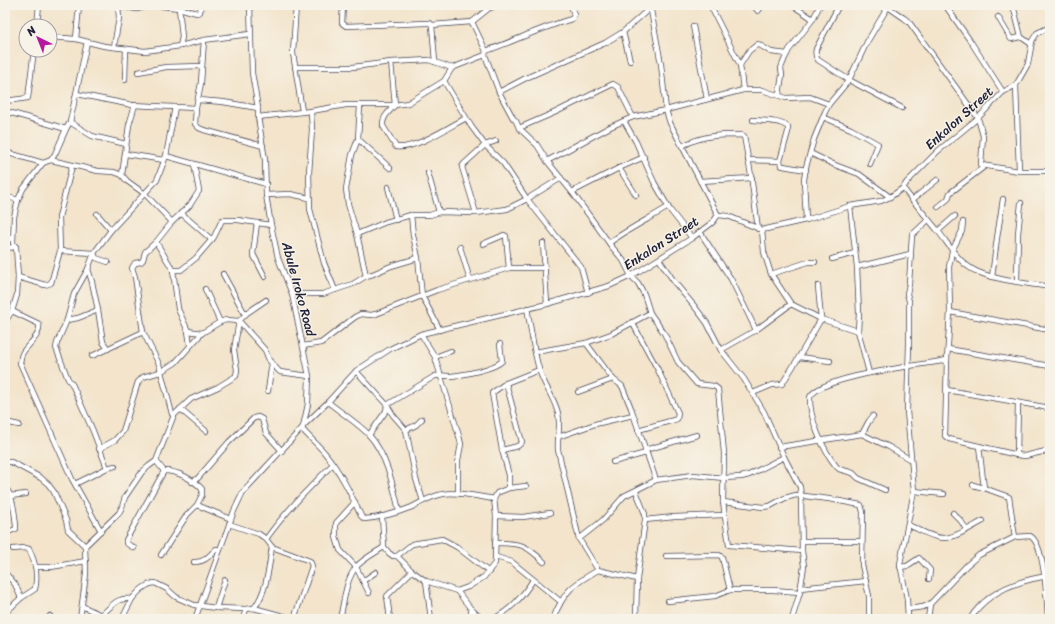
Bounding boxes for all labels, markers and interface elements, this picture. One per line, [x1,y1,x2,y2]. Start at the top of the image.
north arrow [18,18,58,58]
text: N [22,21,41,41]
street label: Enkalon Street [919,80,999,155]
street label: Enkalon Street [619,210,704,276]
street label: Abule Iroko Road [275,238,323,340]

